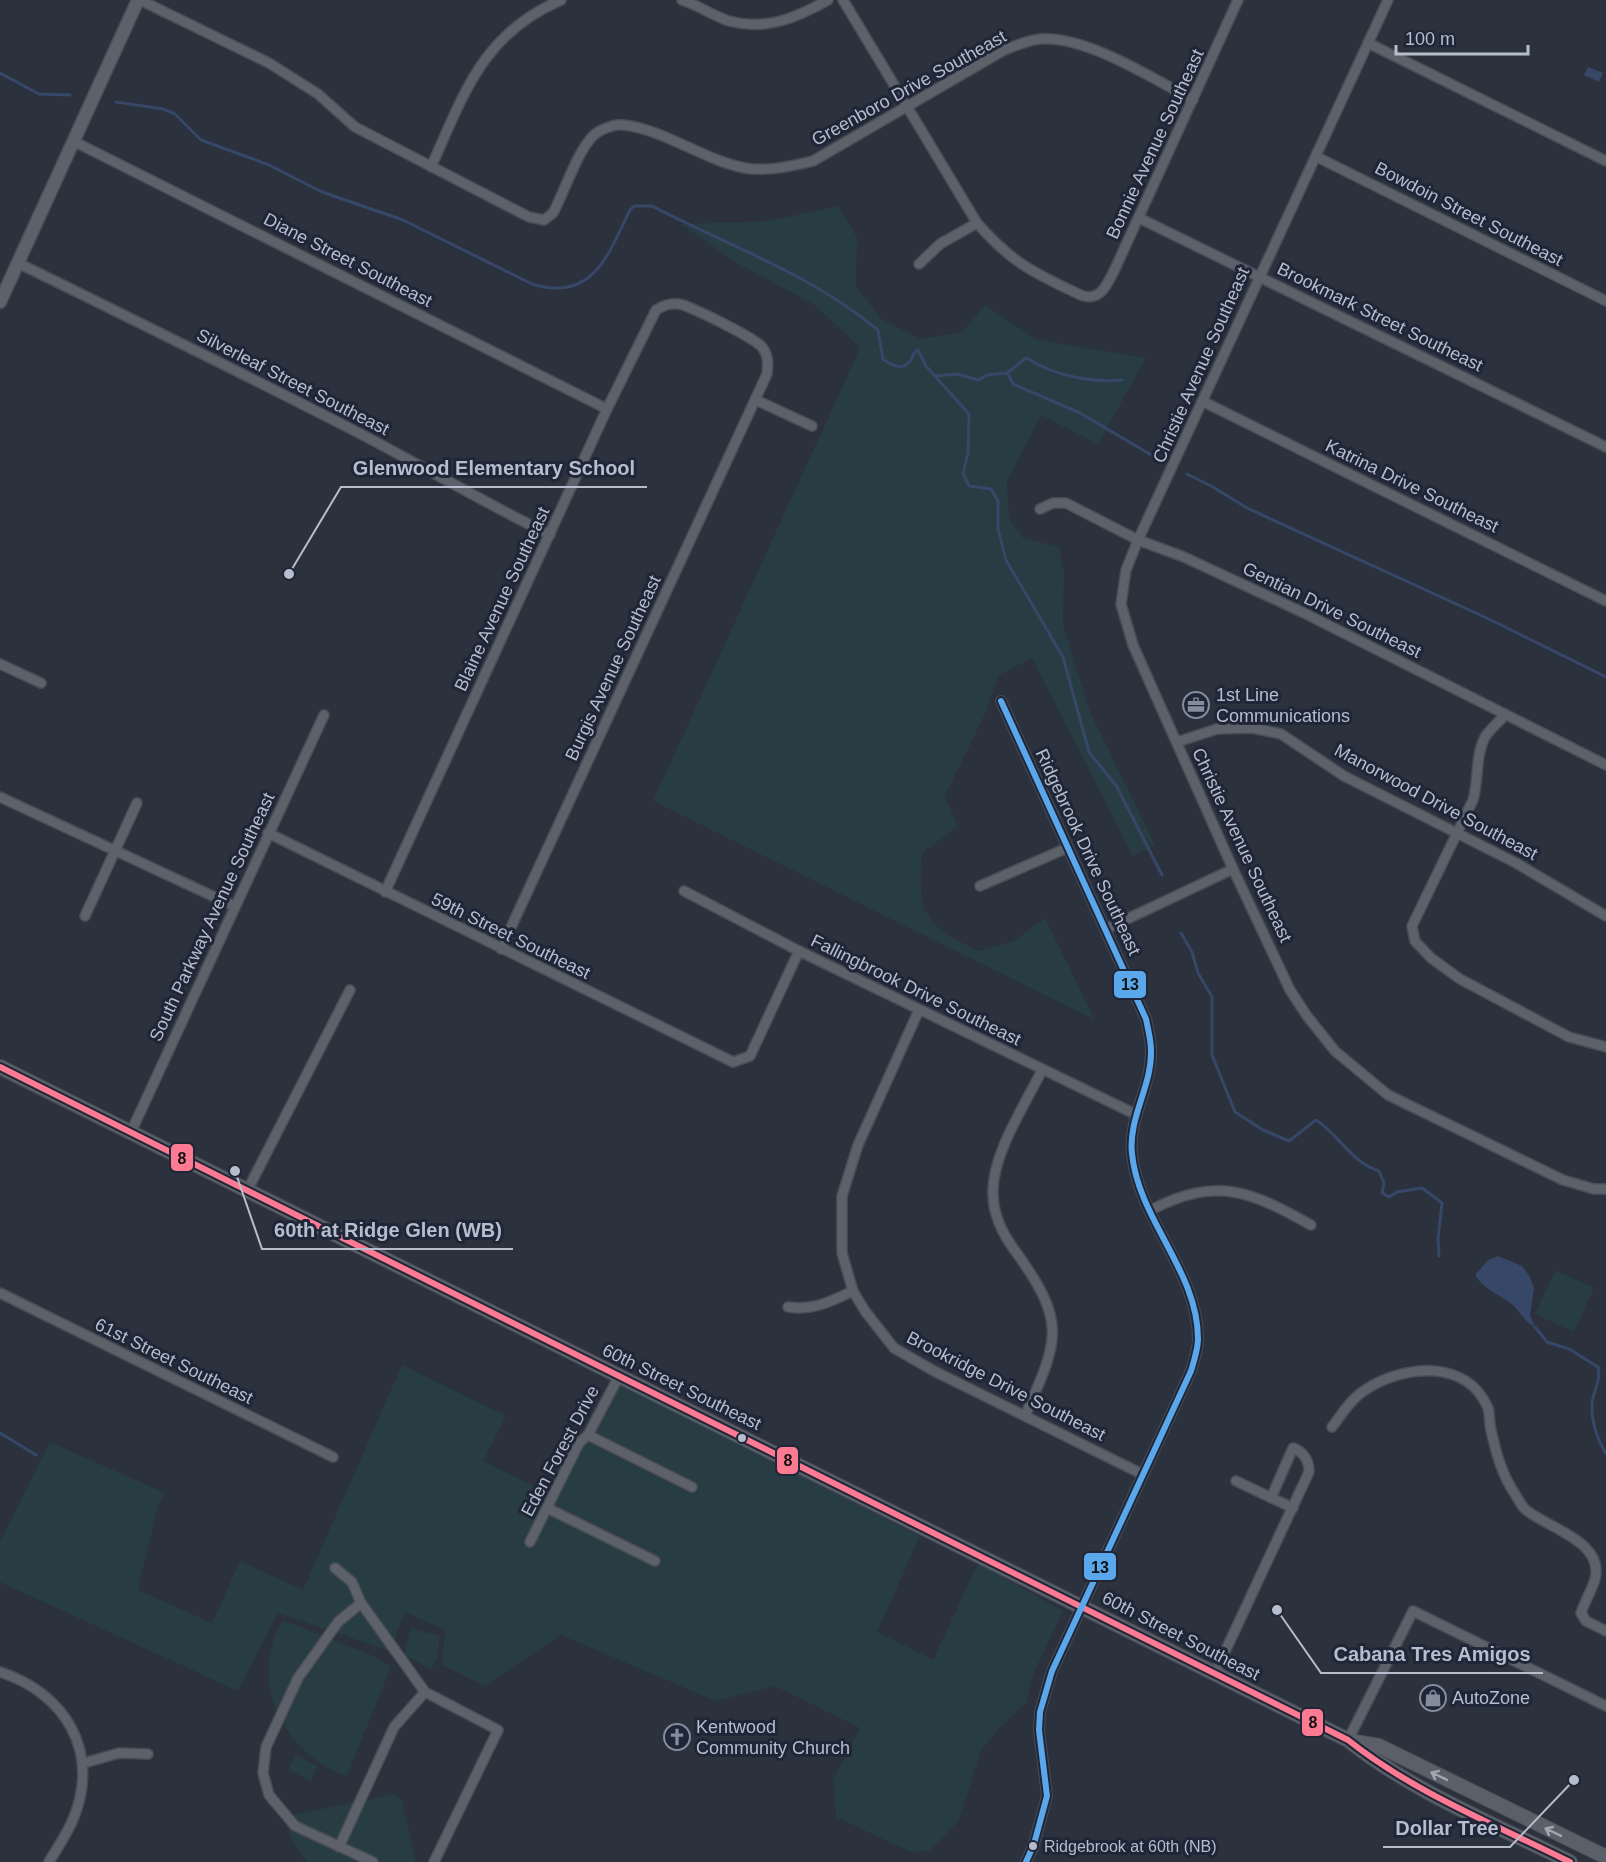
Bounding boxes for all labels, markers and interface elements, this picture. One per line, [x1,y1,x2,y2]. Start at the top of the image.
scale bar [1396,18,1528,56]
street label: Greenboro Drive Southeast [808,26,1010,150]
text: 100 m [1405,29,1455,49]
street label: Bonnie Avenue Southeast [1102,46,1208,242]
street label: Bowdoin Street Southeast [1372,158,1566,270]
street label: Diane Street Southeast [261,209,435,311]
street label: Brookmark Street Southeast [1274,258,1486,376]
street label: Christie Avenue Southeast [1149,264,1253,466]
street label: Silverleaf Street Southeast [194,325,392,439]
street label: Katrina Drive Southeast [1322,435,1502,537]
callout: Glenwood Elementary School [341,449,647,487]
text: Glenwood Elementary School [353,457,635,479]
street label: Blaine Avenue Southeast [450,504,554,694]
street label: Gentian Drive Southeast [1239,558,1425,662]
street label: Burgis Avenue Southeast [561,572,665,764]
place label: 1st Line Communications [1216,685,1350,726]
office icon: 1st Line Communications [1181,690,1211,720]
street label: Manorwood Drive Southeast [1331,740,1541,864]
street label: Christie Avenue Southeast [1188,745,1296,945]
street label: Ridgebrook Drive Southeast [1031,746,1145,958]
street label: South Parkway Avenue Southeast [145,790,279,1044]
street label: 59th Street Southeast [428,889,594,983]
street label: Fallingbrook Drive Southeast [808,930,1024,1050]
line badge: 13 [1113,970,1147,999]
text: 13 [1121,976,1139,993]
line badge: 8 [170,1143,194,1172]
text: 8 [178,1150,187,1167]
callout: 60th at Ridge Glen (WB) [262,1211,513,1249]
text: 60th at Ridge Glen (WB) [274,1219,502,1241]
street label: 61st Street Southeast [92,1314,256,1408]
street label: Brookridge Drive Southeast [903,1327,1109,1445]
street label: 60th Street Southeast [599,1340,765,1434]
street label: Eden Forest Drive [517,1382,603,1520]
unlabelled marker [736,1432,748,1444]
line badge: 8 [776,1446,799,1475]
text: 8 [784,1452,793,1469]
line badge: 13 [1083,1552,1117,1581]
text: 13 [1091,1559,1109,1576]
street label: 60th Street Southeast [1099,1588,1263,1684]
callout: Cabana Tres Amigos [1321,1635,1543,1673]
text: Cabana Tres Amigos [1333,1643,1531,1665]
shop icon: AutoZone [1418,1683,1448,1713]
place label: AutoZone [1452,1688,1530,1708]
line badge: 8 [1301,1708,1324,1737]
text: 8 [1309,1714,1318,1731]
place label: Kentwood Community Church [696,1717,850,1758]
church icon: Kentwood Community Church [662,1722,692,1752]
one-way arrow [1431,1769,1449,1781]
callout: Dollar Tree [1383,1809,1510,1847]
text: Dollar Tree [1395,1817,1499,1839]
one-way arrow [1545,1825,1563,1837]
place label: Ridgebrook at 60th (NB) [1044,1838,1217,1855]
marker: Ridgebrook at 60th (NB) [1027,1840,1039,1852]

